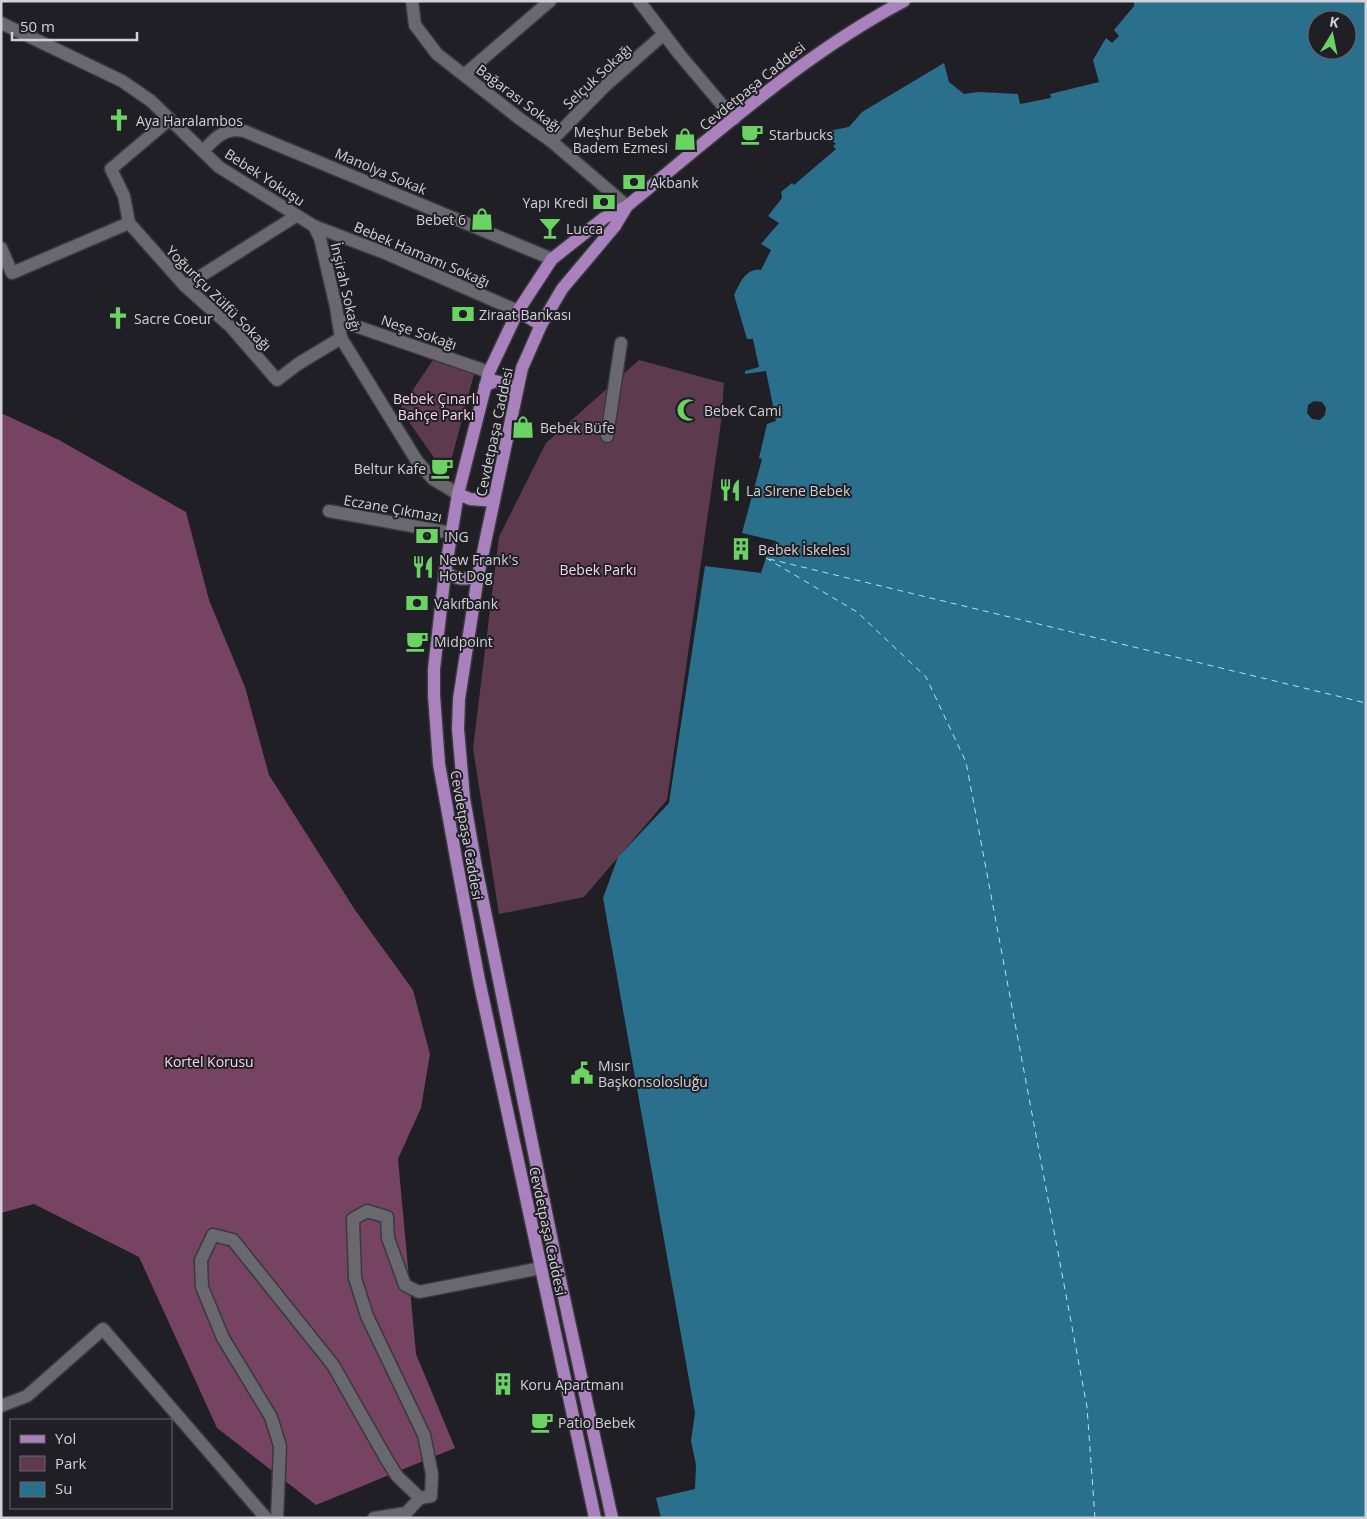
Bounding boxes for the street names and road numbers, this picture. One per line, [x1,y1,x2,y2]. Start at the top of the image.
street label: Cevdetpaşa Caddesi [695,37,809,135]
street label: Selçuk Sokağı [558,39,636,113]
street label: Bağarası Sokağı [473,60,565,136]
street label: Manolya Sokak [332,143,430,199]
street label: Bebek Yokuşu [221,144,309,210]
street label: Bebek Hamamı Sokağı [351,217,493,291]
street label: Yoğurtçu Zülfü Sokağı [162,241,276,355]
street label: İnşirah Sokağı [327,241,365,333]
street label: Neşe Sokağı [379,310,459,354]
street label: Cevdetpaşa Caddesi [471,366,517,498]
street label: Eczane Çıkmazı [342,490,444,526]
street label: Cevdetpaşa Caddesi [446,769,488,901]
street label: Cevdetpaşa Caddesi [525,1165,571,1297]

